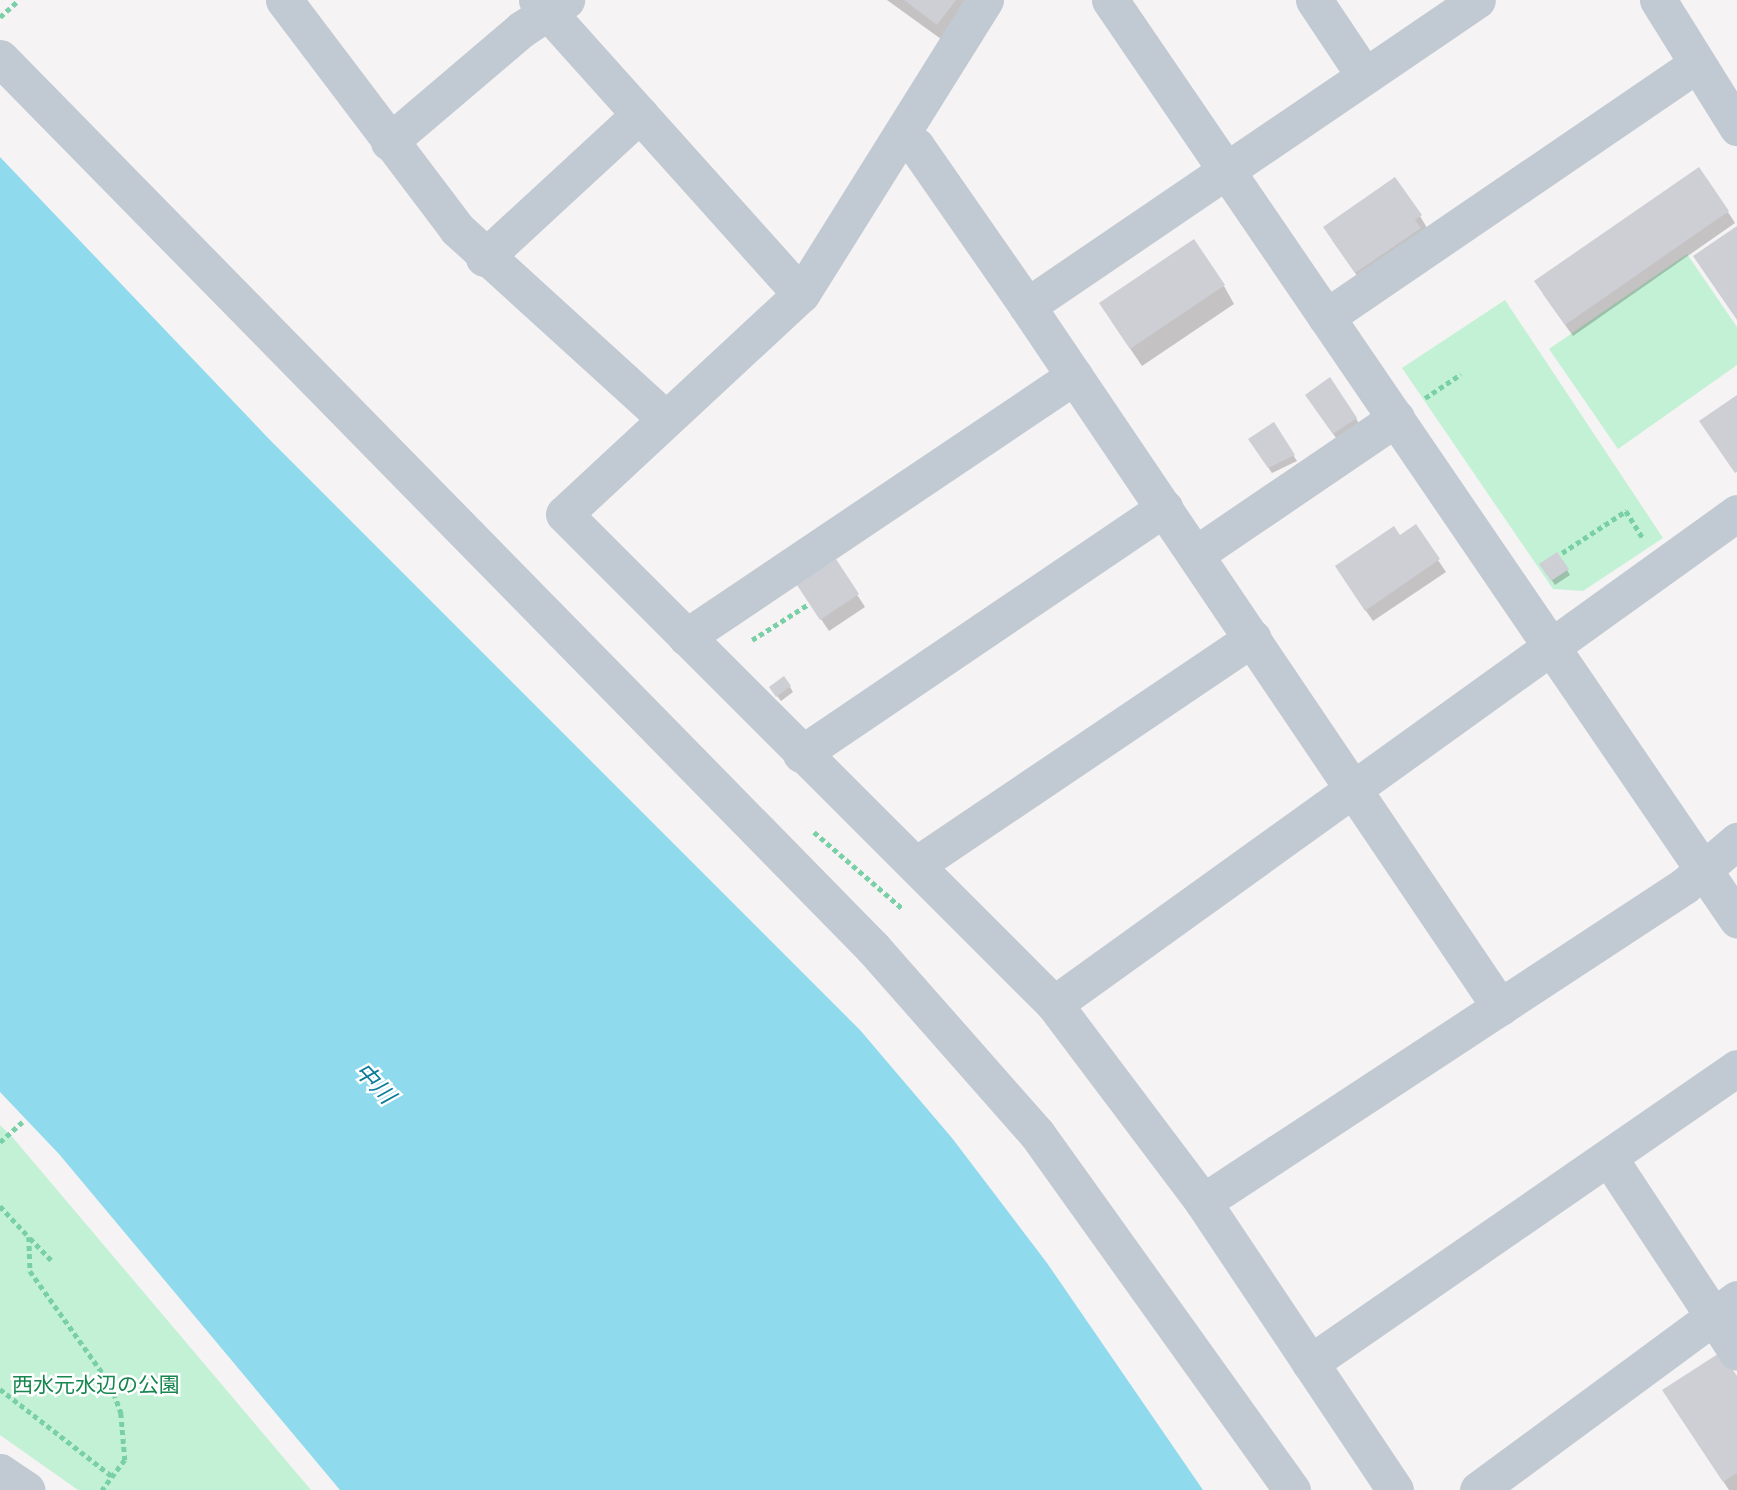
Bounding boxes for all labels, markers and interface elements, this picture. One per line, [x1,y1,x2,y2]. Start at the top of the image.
water label: 中川 [349,1057,401,1109]
park label: 西水元水辺の公園 [12,1372,180,1398]

